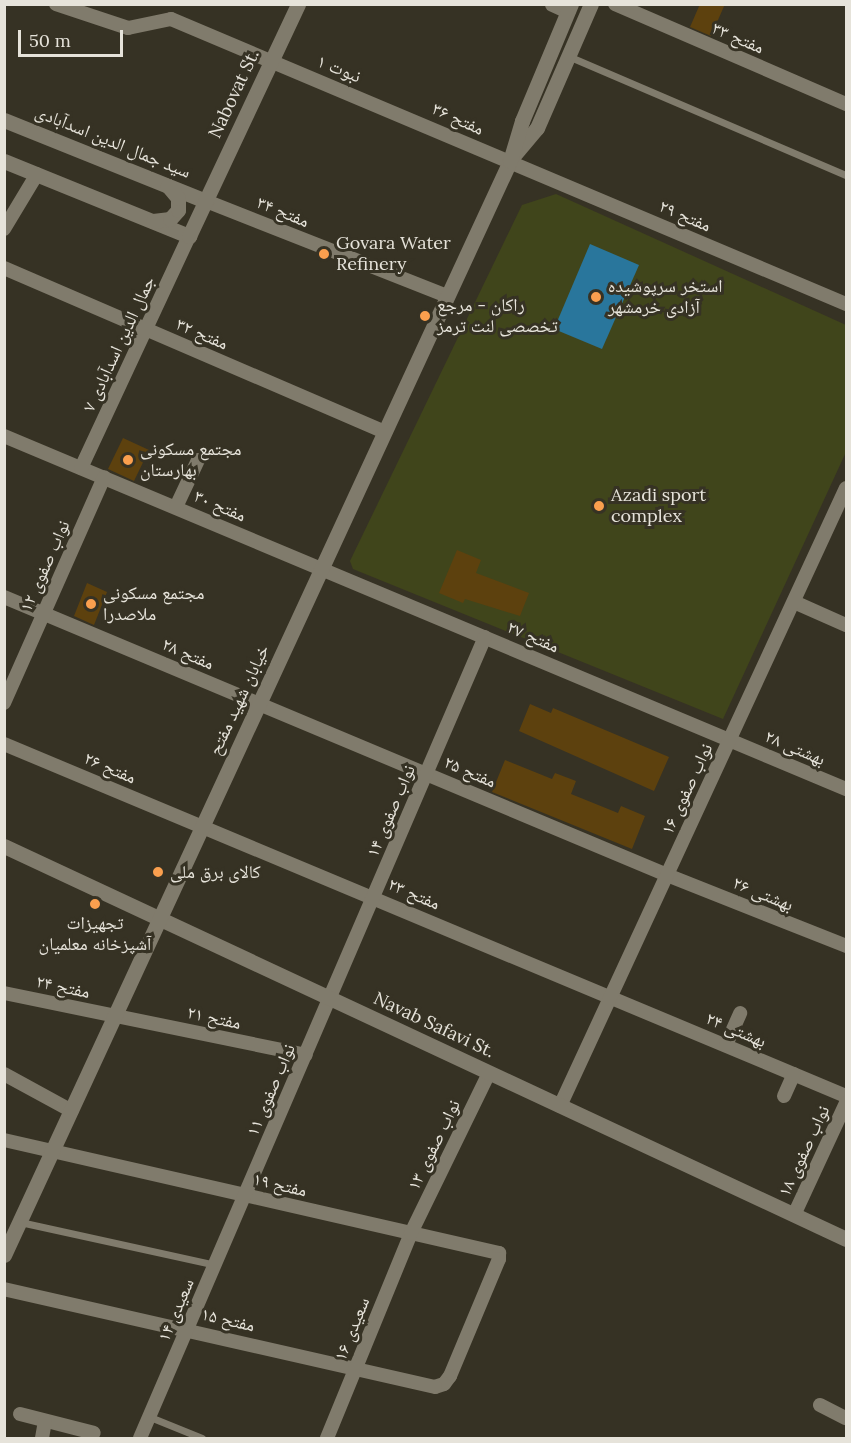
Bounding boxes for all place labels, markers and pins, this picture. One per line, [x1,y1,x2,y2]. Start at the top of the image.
place label: Govara Water Refinery [336,233,451,276]
marker: Govara Water Refinery [317,247,331,261]
place label: استخر سرپوشیده آزادی خرمشهر [608,276,723,318]
marker: استخر سرپوشیده آزادی خرمشهر [589,290,603,304]
place label: راکان - مرجع تخصصی لنت ترمز [437,295,558,338]
marker: راکان - مرجع تخصصی لنت ترمز [418,309,432,323]
place label: مجتمع مسکونی بهارستان [140,439,242,482]
marker: مجتمع مسکونی بهارستان [121,453,135,467]
place label: Azadi sport complex [611,485,706,528]
marker: Azadi sport complex [592,499,606,513]
place label: مجتمع مسکونی ملاصدرا [103,583,205,626]
marker: مجتمع مسکونی ملاصدرا [84,597,98,611]
place label: کالای برق ملی [170,861,261,883]
marker: کالای برق ملی [151,865,165,879]
marker: تجهيزات آشپزخانه معلمیان [88,897,102,911]
place label: تجهيزات آشپزخانه معلمیان [39,913,151,956]

